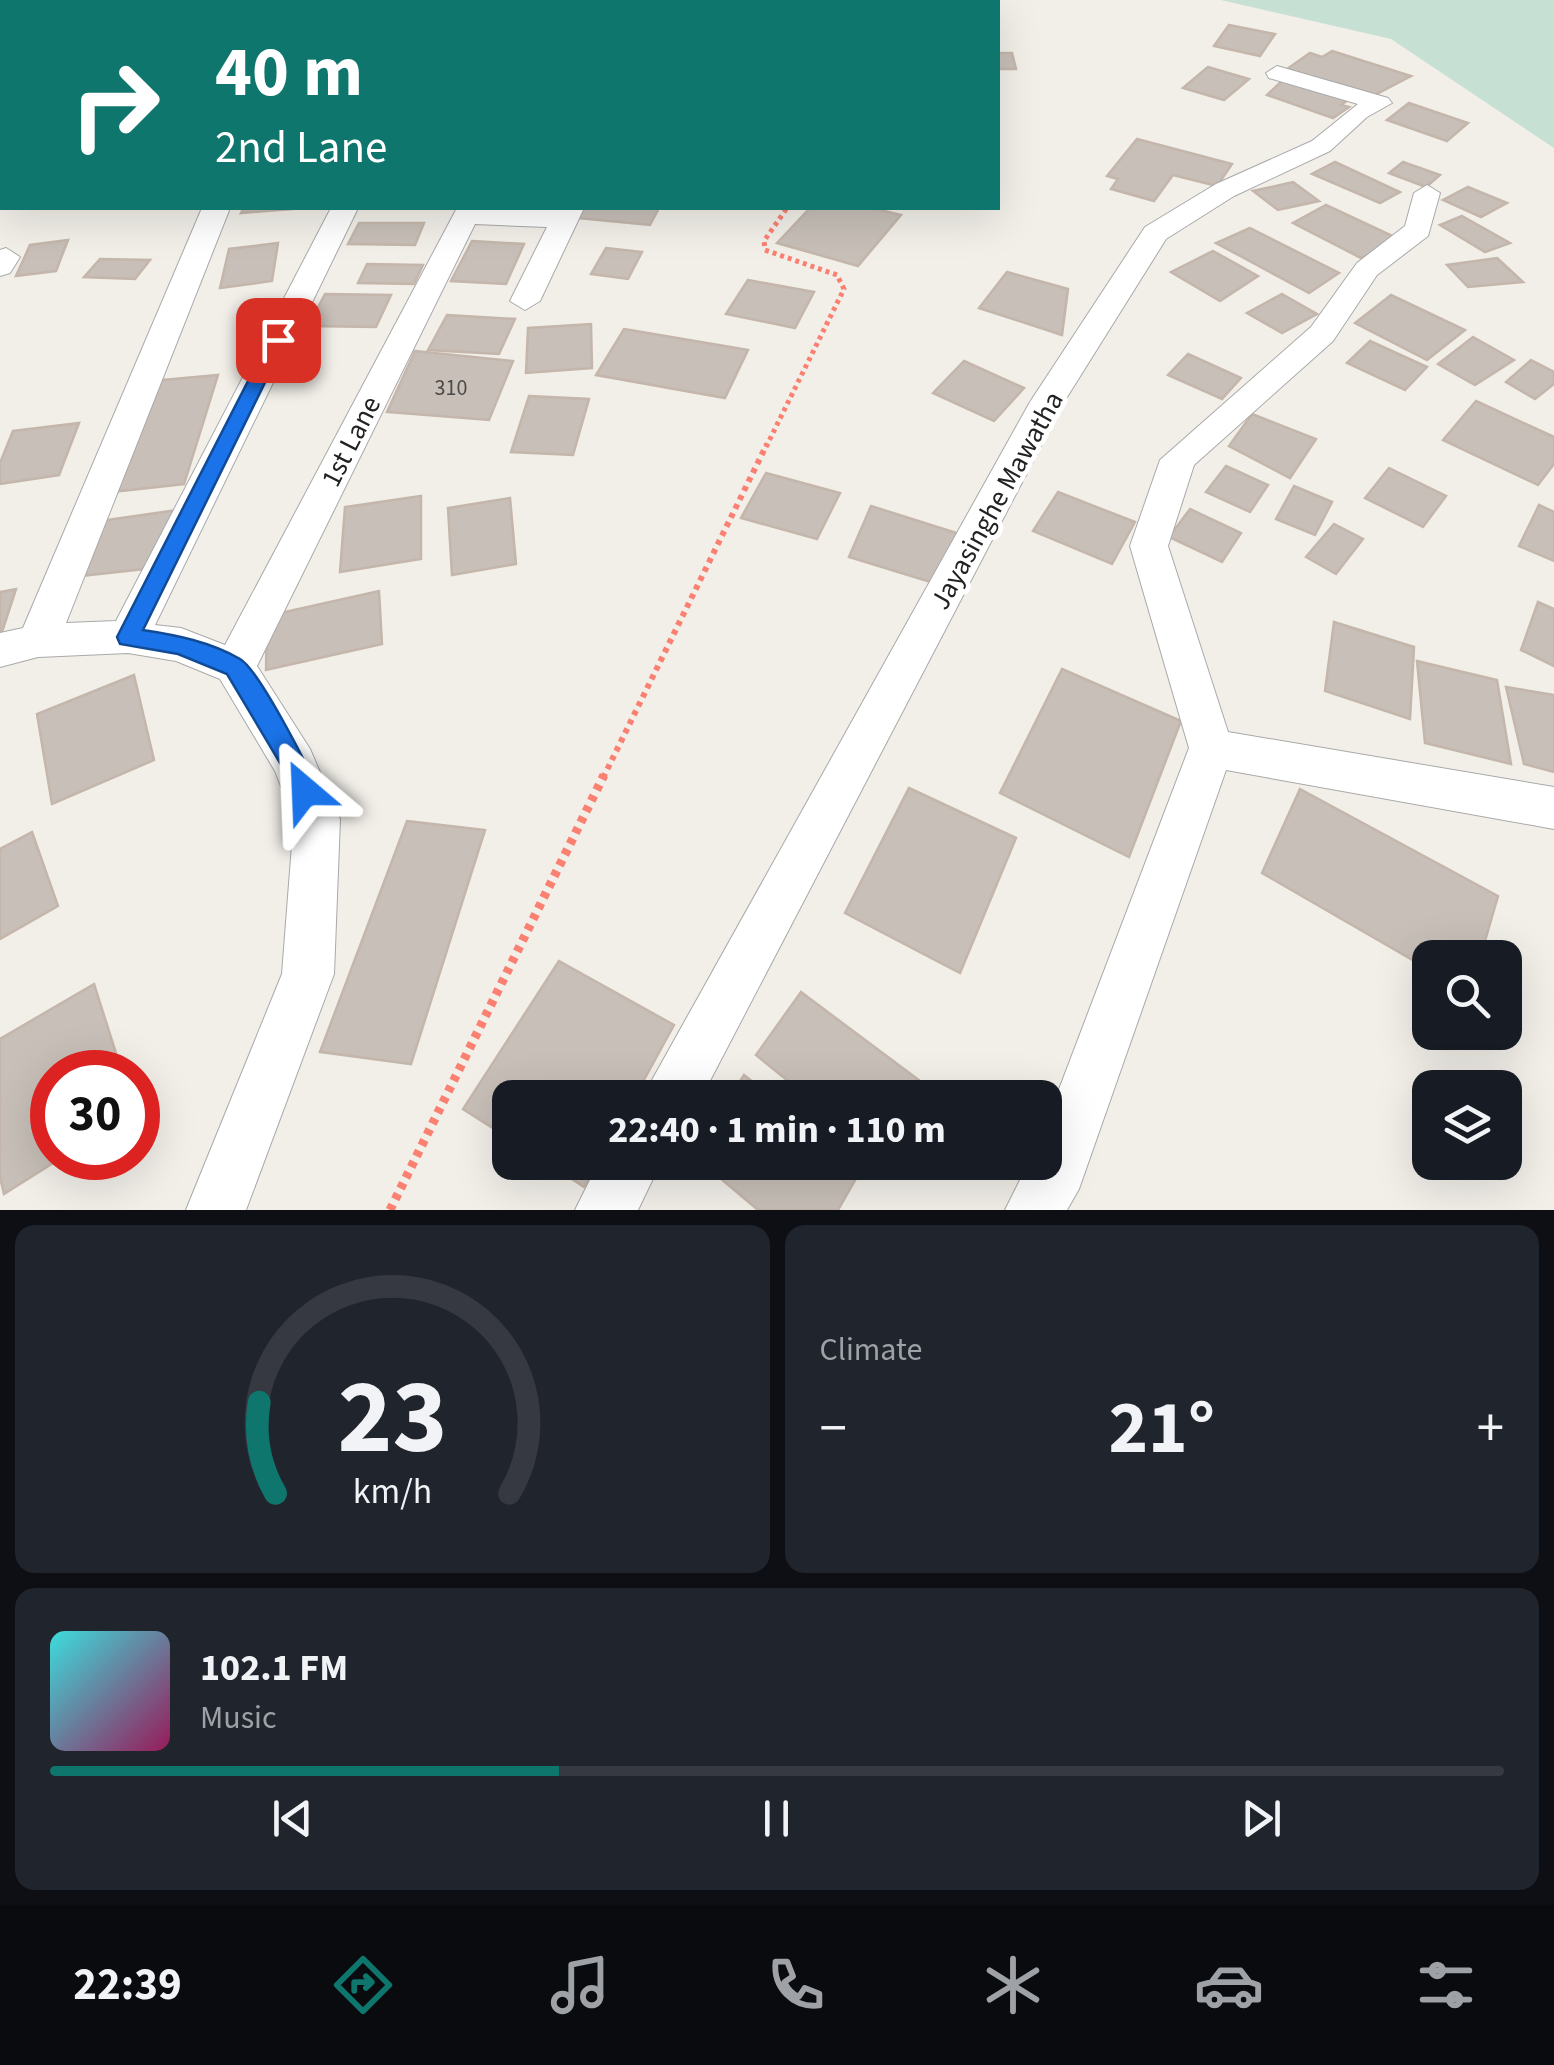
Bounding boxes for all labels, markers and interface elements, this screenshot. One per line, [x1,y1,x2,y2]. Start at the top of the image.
text: 40 m [215,23,363,123]
icon: right [50,40,180,170]
text: 2nd Lane [215,116,387,180]
pin [236,298,321,383]
icon: arrive [251,313,306,368]
house number: 310 [435,372,467,404]
street label: Jayasinghe Mawatha [920,384,1073,617]
street label: 1st Lane [311,389,391,494]
position arrow [253,739,357,843]
map controls [1412,940,1522,1180]
button: search [1412,940,1522,1050]
speed limit sign: 30 [30,1050,160,1180]
button: layers [1412,1070,1522,1180]
text: 22:40 · 1 min · 110 m [608,1103,946,1157]
text: Climate [820,1327,922,1373]
text: 23 [337,1345,447,1493]
text: 21° [1108,1375,1215,1482]
text: − [820,1390,847,1468]
text: + [1477,1390,1504,1468]
text: km/h [353,1466,432,1517]
text: 102.1 FM [200,1641,348,1695]
text: Music [200,1695,277,1741]
icon: previous [265,1791,320,1846]
icon: pause [749,1791,804,1846]
icon: next [1234,1791,1289,1846]
icon: directions [328,1950,398,2020]
icon: music [545,1950,615,2020]
icon: phone [761,1950,831,2020]
icon: climate [978,1950,1048,2020]
icon: car [1194,1950,1264,2020]
icon: filters [1411,1950,1481,2020]
text: 22:39 [73,1953,182,2017]

